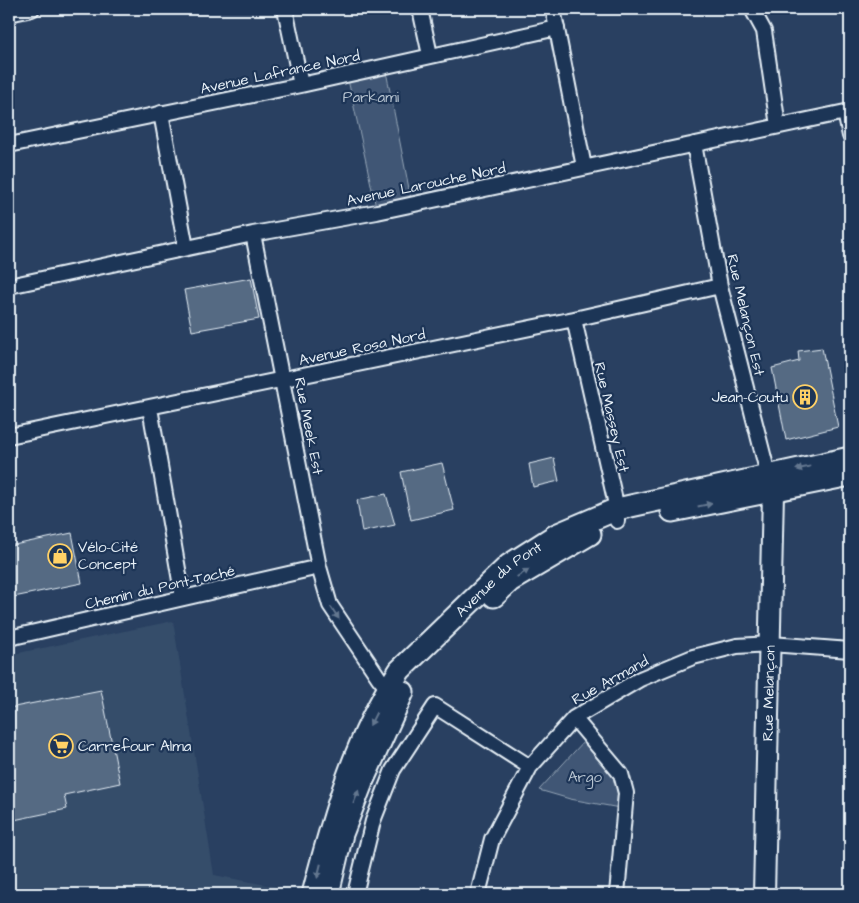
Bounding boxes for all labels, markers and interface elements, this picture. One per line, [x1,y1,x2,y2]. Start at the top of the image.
street label: Avenue Lafrance Nord [198,45,362,100]
park label: Parkami [343,87,400,108]
street label: Avenue Larouche Nord [345,157,508,212]
street label: Rue Melançon Est [721,252,770,378]
street label: Avenue Rosa Nord [297,324,428,371]
street label: Rue Massey Est [588,360,634,474]
street label: Rue Meek Est [289,376,328,477]
building icon: Jean-Coutu [792,384,818,410]
place label: Jean-Coutu [712,387,788,408]
one-way arrow [795,464,810,472]
one-way arrow [698,500,714,508]
place label: Vélo-Cité Concept [78,537,138,575]
street label: Avenue du Pont [451,537,546,622]
shop icon: Vélo-Cité Concept [47,543,73,569]
street label: Chemin du Pont-Taché [83,560,237,615]
one-way arrow [517,569,530,578]
one-way arrow [330,606,340,619]
street label: Rue Melançon [757,644,781,741]
street label: Rue Armand [568,651,653,710]
one-way arrow [369,711,377,726]
supermarket icon: Carrefour Alma [48,733,74,759]
place label: Carrefour Alma [78,736,192,757]
park label: Argo [568,767,603,789]
one-way arrow [353,790,361,804]
one-way arrow [314,864,322,879]

